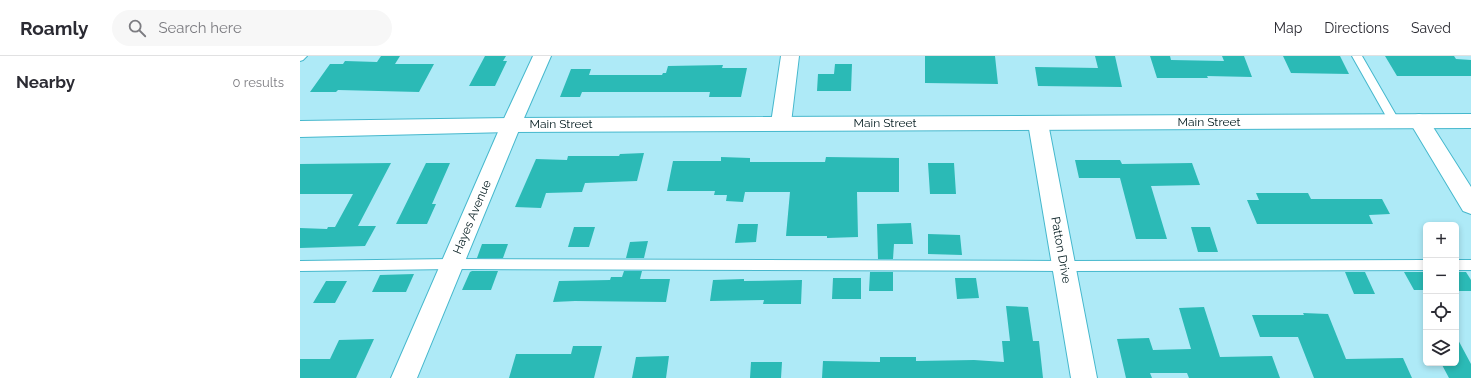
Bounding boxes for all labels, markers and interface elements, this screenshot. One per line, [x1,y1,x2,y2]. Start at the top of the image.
search box [112,10,392,46]
text: Roamly [20,17,88,39]
icon: search [126,17,148,39]
text: Search here [158,19,242,37]
text: Map [1274,20,1302,36]
text: Directions [1324,20,1389,36]
text: Saved [1411,20,1451,36]
text: Nearby [16,72,75,92]
text: 0 results [233,75,284,90]
street label: Main Street [1178,115,1240,129]
street label: Main Street [854,116,916,130]
street label: Main Street [530,117,592,131]
street label: Hayes Avenue [450,178,494,256]
street label: Patton Drive [1048,215,1074,285]
map controls [1423,222,1459,366]
button: + [1423,222,1459,258]
button: − [1423,258,1459,294]
button: locate [1423,294,1459,330]
button: layers [1423,330,1459,366]

